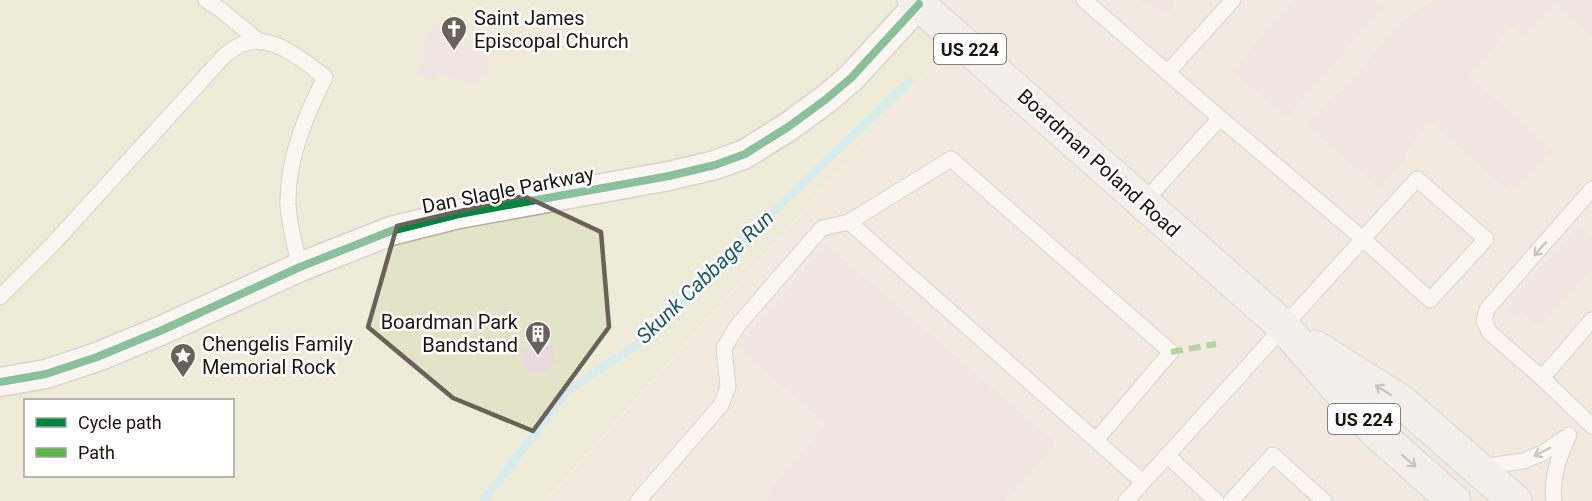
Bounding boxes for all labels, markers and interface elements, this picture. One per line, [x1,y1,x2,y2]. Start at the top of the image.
place label: Saint James Episcopal Church [474,6,629,53]
church icon: Saint James Episcopal Church [439,14,469,52]
road number: US 224 [934,34,1006,64]
street label: Boardman Poland Road [1013,84,1185,242]
street label: Dan Slagle Parkway [420,161,597,218]
water label: Skunk Cabbage Run [632,205,778,349]
one-way arrow [1533,241,1547,256]
place label: Boardman Park Bandstand [381,310,519,357]
building icon: Boardman Park Bandstand [523,319,553,357]
place label: Chengelis Family Memorial Rock [202,332,353,379]
place icon: Chengelis Family Memorial Rock [168,341,198,379]
one-way arrow [1375,384,1392,396]
legend [24,399,234,477]
road number: US 224 [1328,404,1400,434]
text: Cycle path [78,412,162,433]
text: Path [78,442,115,463]
one-way arrow [1534,446,1551,458]
one-way arrow [1401,454,1416,468]

